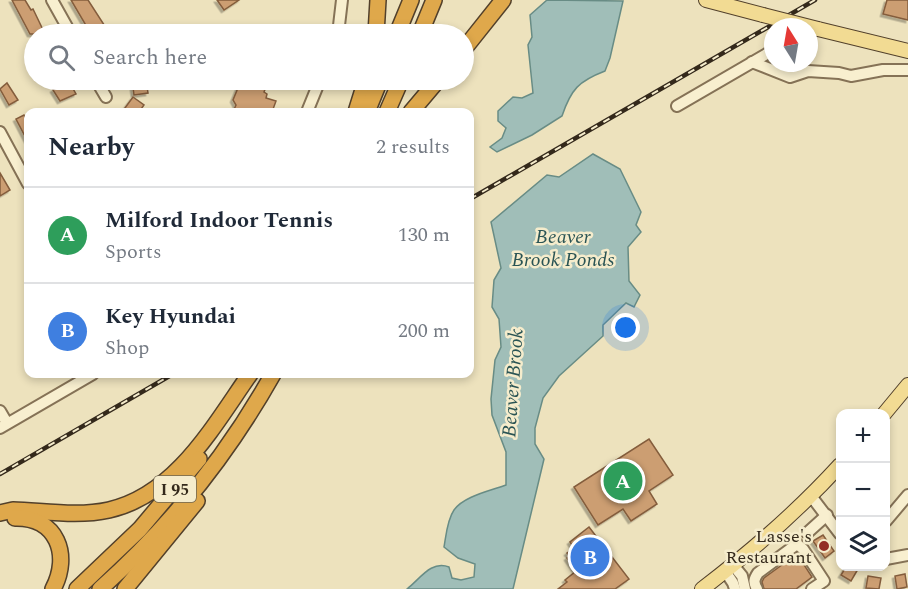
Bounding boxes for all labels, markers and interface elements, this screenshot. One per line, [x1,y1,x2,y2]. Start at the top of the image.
north arrow [764,18,818,72]
search box [24,24,474,90]
icon: search [45,41,78,74]
text: Search here [93,41,207,74]
text: Nearby [48,127,134,167]
text: 2 results [376,132,450,162]
text: Milford Indoor Tennis [105,204,333,237]
text: A [60,220,75,250]
text: 130 m [398,220,450,250]
water label: Beaver Brook Ponds [512,222,614,275]
text: Sports [105,237,162,267]
text: Key Hyundai [105,300,236,333]
your location [611,313,640,342]
text: B [60,316,75,346]
text: 200 m [398,316,450,346]
water label: Beaver Brook [494,327,532,438]
text: Shop [105,333,149,363]
map controls [836,409,890,571]
button: + [836,409,890,463]
pin: A [604,458,642,504]
button: − [836,463,890,517]
road number: I 95 [154,476,196,502]
button: layers [836,517,890,571]
place label: Lasse's Restaurant [726,523,812,571]
pin: B [570,534,610,580]
marker: Lasse's Restaurant [817,539,831,553]

